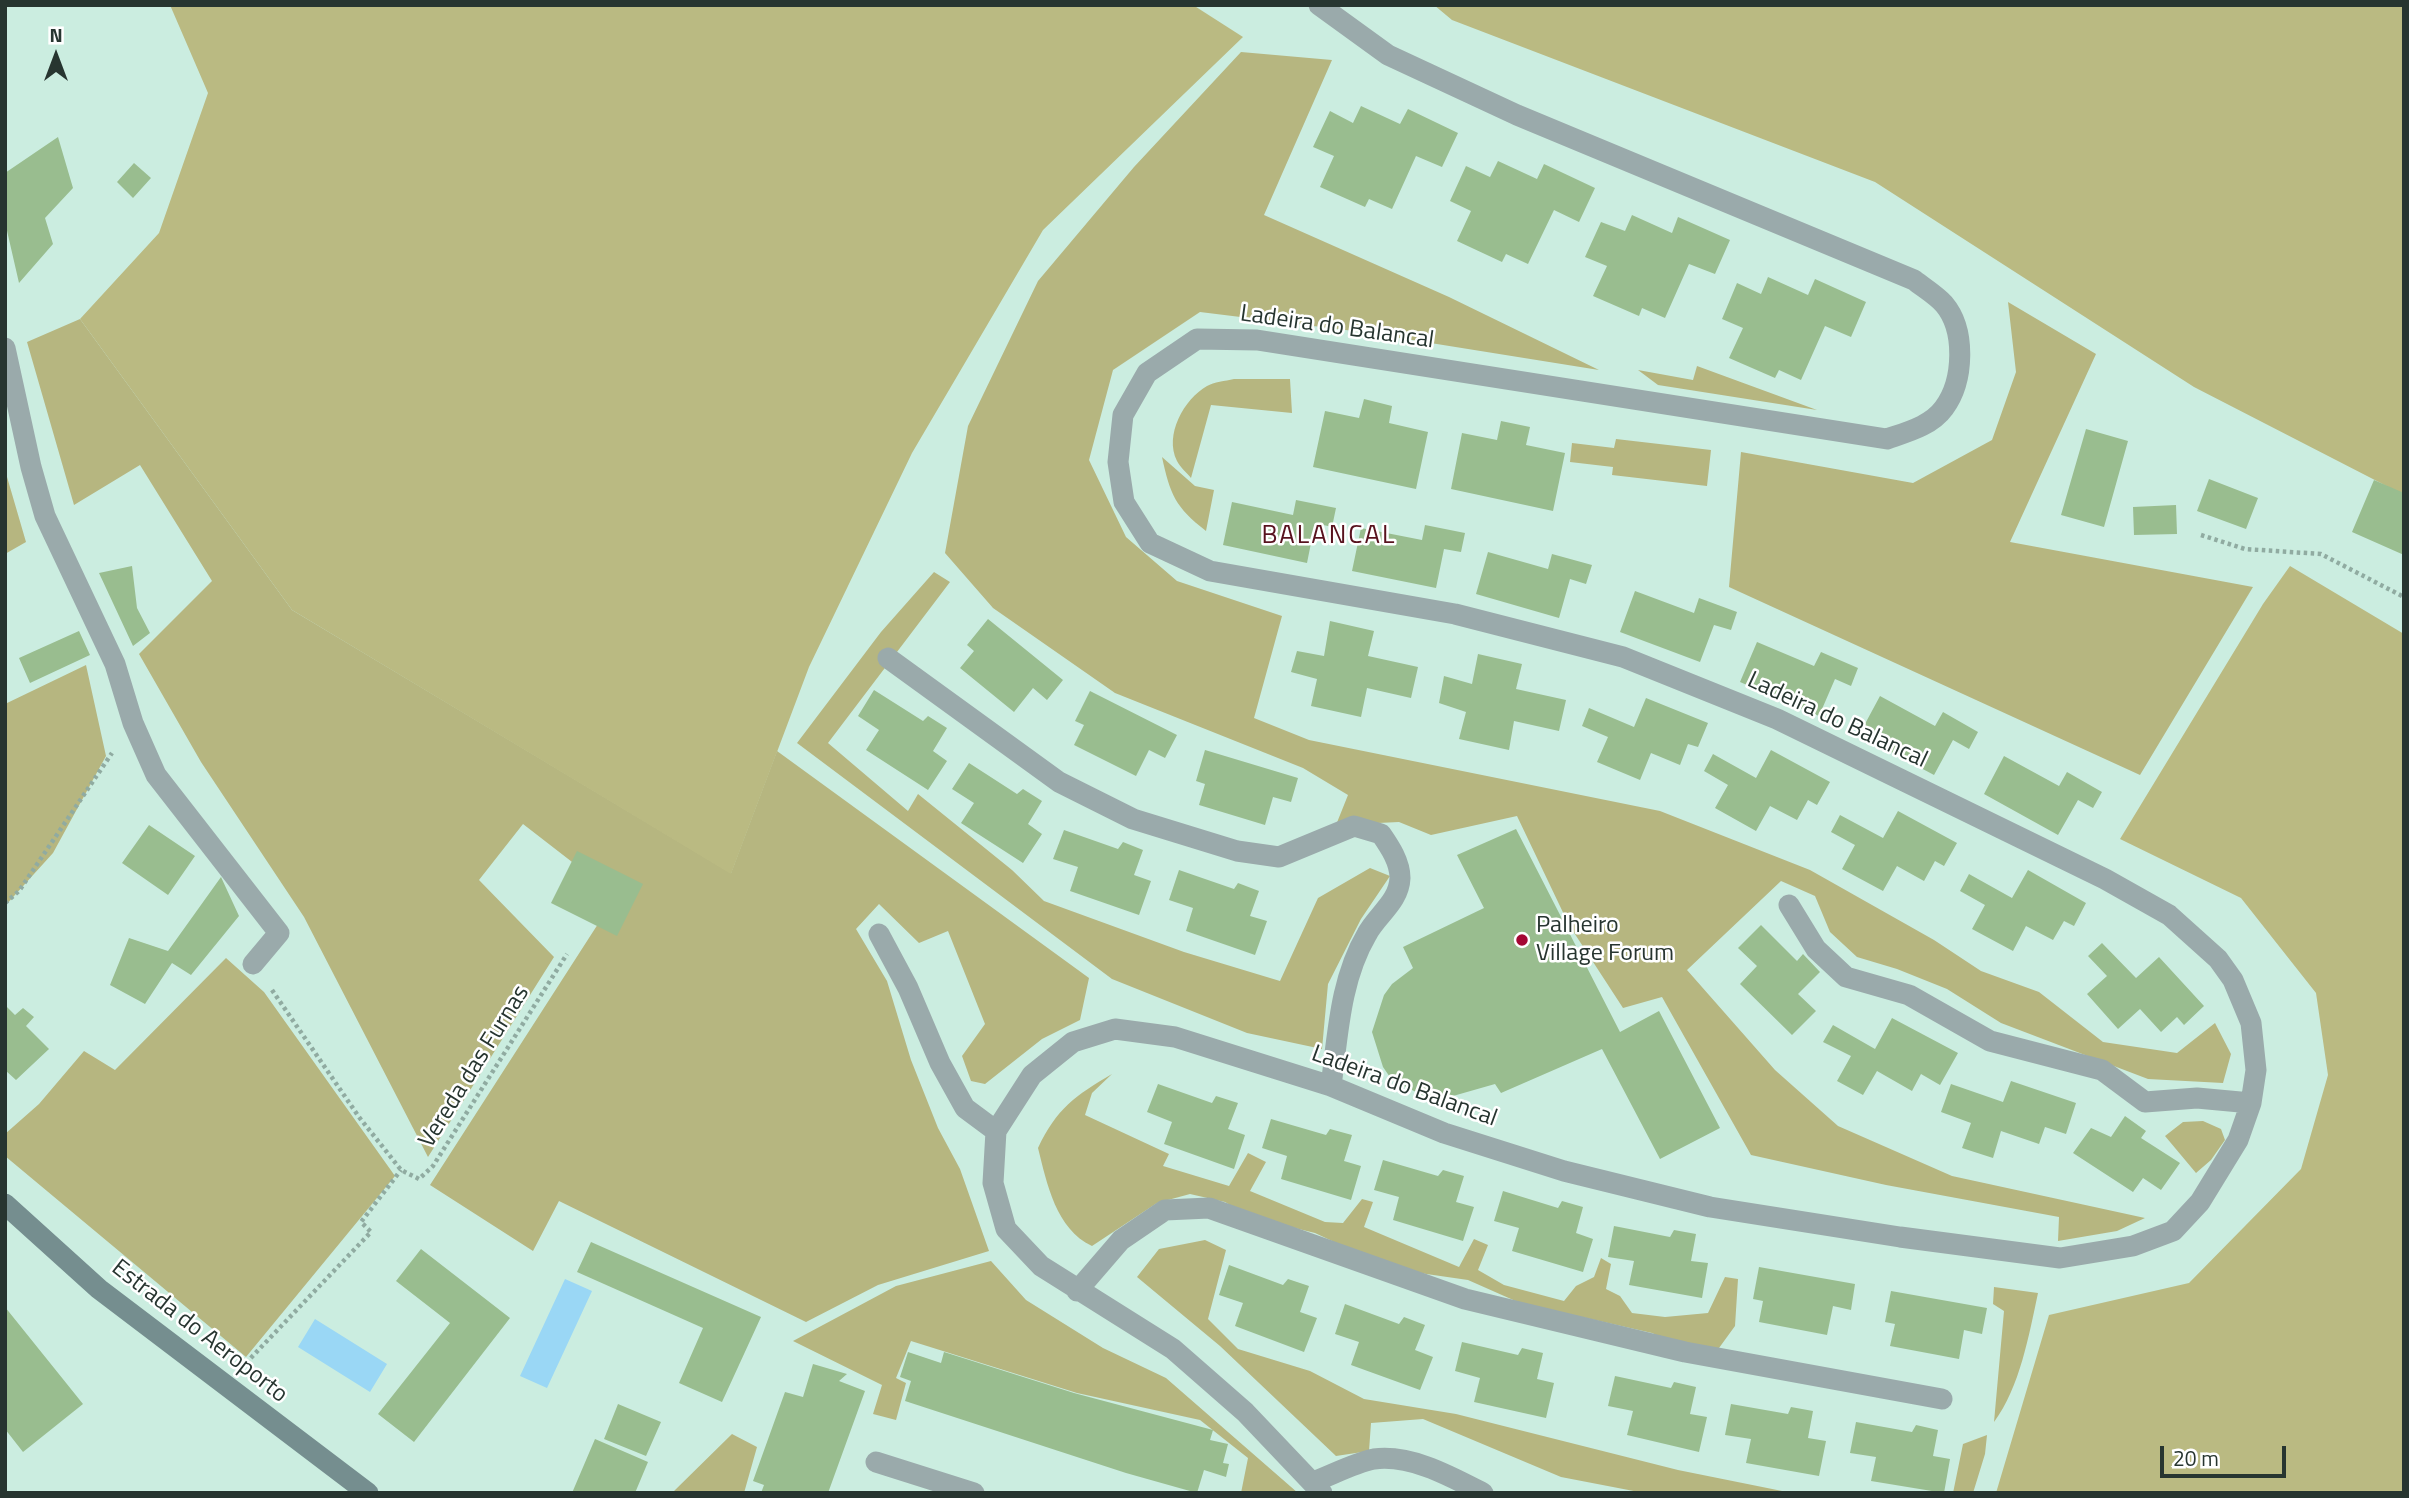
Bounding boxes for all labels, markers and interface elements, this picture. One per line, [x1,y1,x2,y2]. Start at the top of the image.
text: N [49,20,63,49]
north arrow [21,21,91,91]
street label: Ladeira do Balancal [1238,300,1436,356]
district label: BALANCAL [1263,521,1395,553]
street label: Ladeira do Balancal [1742,667,1932,775]
place label: Palheiro Village Forum [1536,912,1674,968]
marker: Palheiro Village Forum [1514,932,1530,948]
street label: Vereda das Furnas [414,981,536,1153]
street label: Ladeira do Balancal [1307,1040,1501,1134]
street label: Estrada do Aeroporto [105,1254,293,1410]
scale bar [2164,1432,2290,1476]
text: 20 m [2173,1442,2219,1474]

